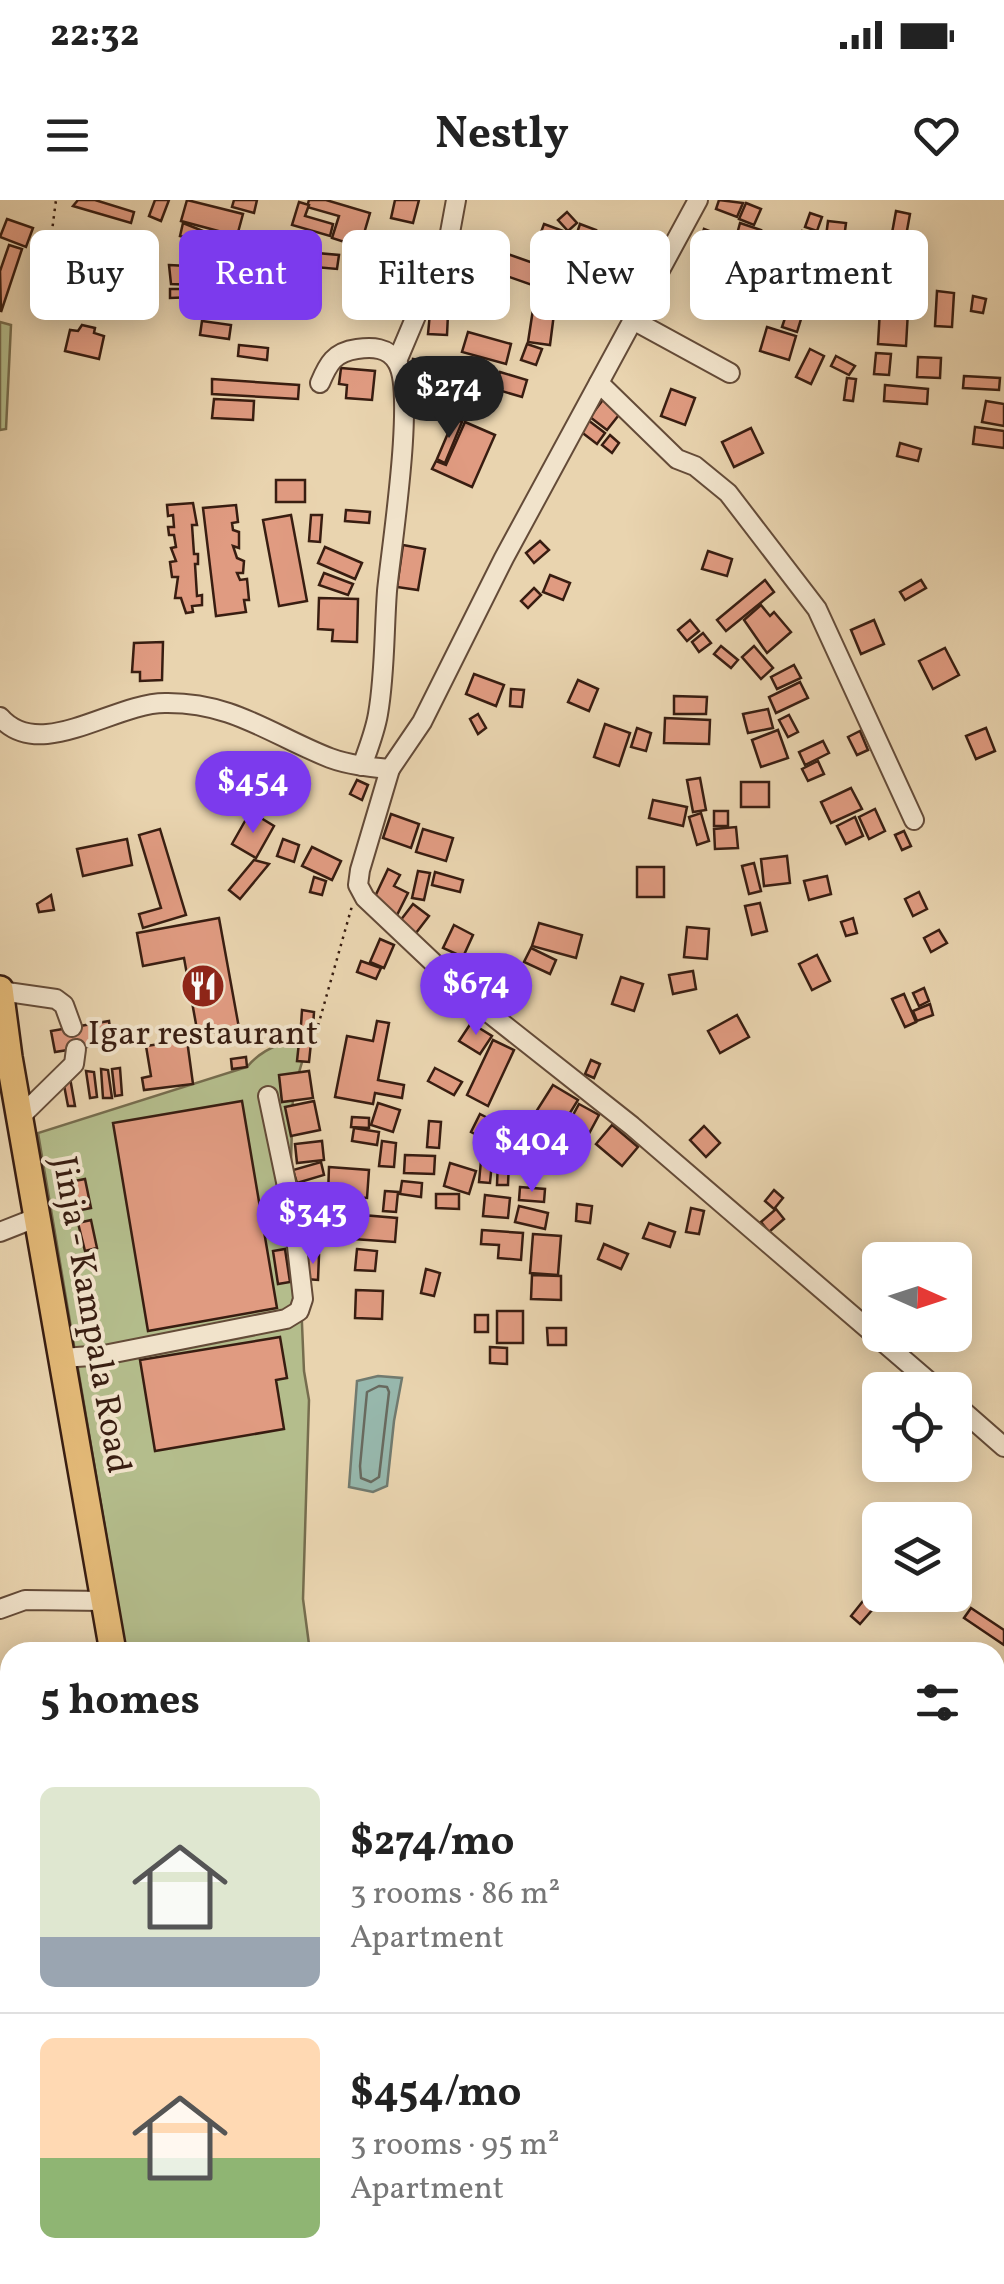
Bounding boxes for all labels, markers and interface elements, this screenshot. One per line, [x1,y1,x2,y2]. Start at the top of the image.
text: 22:32 [50,9,139,62]
text: Nestly [435,104,569,167]
icon: menu [40,108,95,163]
icon: heart [909,108,964,163]
chip: Buy [30,230,159,320]
chip: Rent [179,230,322,320]
chip: Filters [342,230,510,320]
chip: New [530,230,670,320]
chip: Apartment [690,230,928,320]
pin: $274 [390,356,508,441]
text: $274 [416,366,482,410]
pin: $454 [194,751,312,836]
text: $454 [217,761,289,805]
pin: $674 [417,953,535,1038]
restaurant icon: Igar restaurant [180,963,226,1009]
text: $674 [442,963,510,1007]
place label: Igar restaurant [88,1011,318,1059]
pin: $404 [473,1110,591,1195]
text: $404 [494,1120,570,1164]
street label: Jinja - Kampala Road [38,1153,142,1477]
pin: $343 [254,1182,372,1267]
text: $343 [279,1192,347,1236]
north arrow [862,1242,972,1352]
map controls [862,1242,972,1612]
button: locate [862,1372,972,1482]
button: layers [862,1502,972,1612]
text: 5 homes [40,1673,200,1732]
icon: filters [910,1675,965,1730]
text: $274/mo [350,1814,515,1873]
icon: home [120,1827,240,1947]
text: 3 rooms · 86 m² [350,1873,560,1917]
text: Apartment [350,1917,504,1961]
text: $454/mo [350,2065,522,2124]
icon: home [120,2078,240,2198]
text: 3 rooms · 95 m² [350,2124,560,2168]
text: Apartment [350,2168,504,2212]

